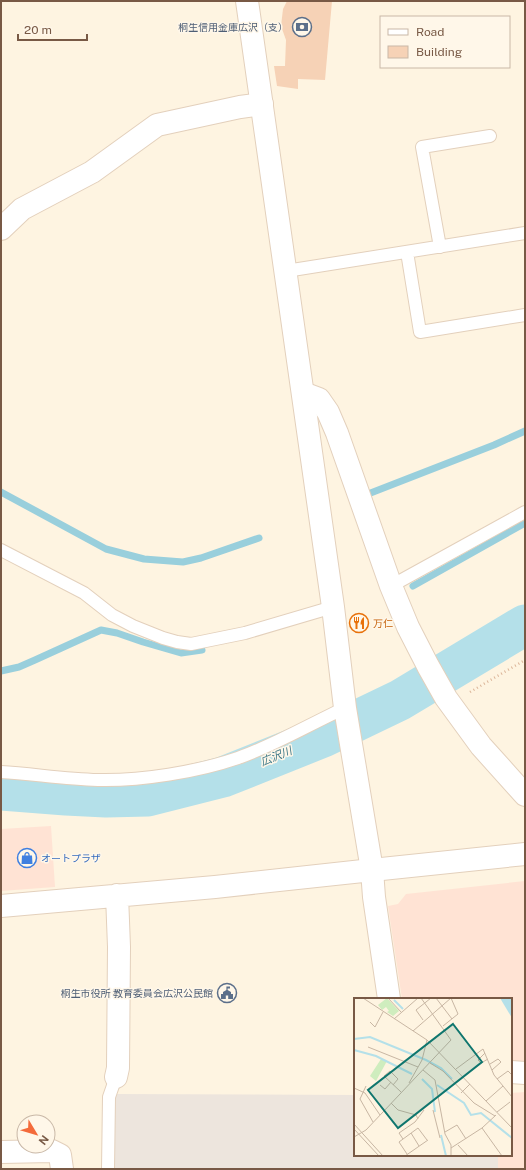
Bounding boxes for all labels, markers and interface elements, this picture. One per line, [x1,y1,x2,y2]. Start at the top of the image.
scale bar [18,16,87,42]
bank icon: 桐生信用金庫広沢（支） [291,16,313,38]
legend [380,16,510,68]
place label: 桐生信用金庫広沢（支） [178,21,288,33]
text: 20 m [24,23,52,37]
text: Road [416,25,444,39]
text: Building [416,45,462,59]
restaurant icon: 万仁 [348,612,370,634]
place label: 万仁 [373,617,393,629]
water label: 広沢川 [258,744,294,768]
shop icon: オートプラザ [16,847,38,869]
place label: オートプラザ [41,852,101,864]
public building icon: 桐生市役所 教育委員会広沢公民館 [216,982,238,1004]
place label: 桐生市役所 教育委員会広沢公民館 [61,987,213,999]
inset map [354,998,512,1156]
north arrow [16,1114,56,1154]
text: N [37,1133,51,1147]

